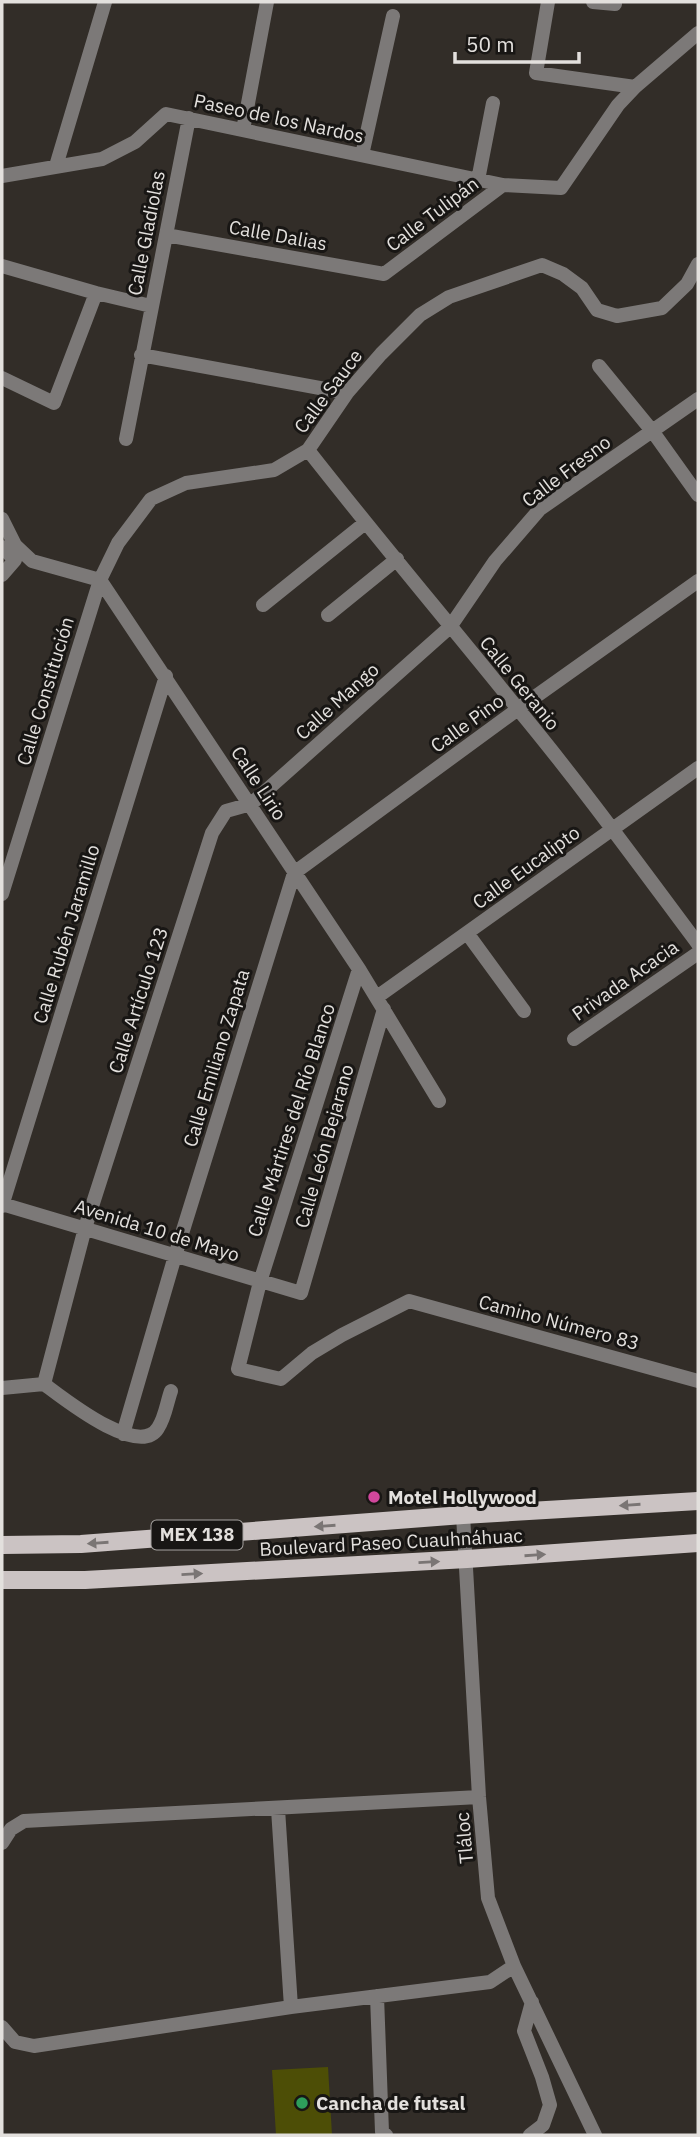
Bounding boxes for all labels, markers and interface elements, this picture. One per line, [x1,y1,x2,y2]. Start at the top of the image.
scale bar [455,21,579,65]
text: 50 m [466,30,515,58]
street label: Paseo de los Nardos [192,88,366,148]
street label: Calle Gladiolas [122,169,170,297]
street label: Calle Tulipán [381,171,483,257]
street label: Calle Dalias [227,215,329,255]
street label: Calle Sauce [289,344,367,438]
street label: Calle Fresno [517,430,615,512]
street label: Calle Constitución [11,614,79,768]
street label: Calle Geranio [475,631,565,735]
street label: Calle Mango [290,657,384,745]
street label: Calle Pino [426,688,508,758]
street label: Calle Lirio [226,741,292,825]
street label: Calle Eucalipto [468,820,584,914]
street label: Calle Rubén Jaramillo [27,842,105,1026]
street label: Calle Artículo 123 [103,924,173,1076]
street label: Privada Acacia [567,935,683,1025]
street label: Calle Emiliano Zapata [178,966,254,1150]
street label: Calle Mártires del Río Blanco [242,1000,340,1240]
street label: Calle León Bejarano [289,1061,359,1231]
street label: Avenida 10 de Mayo [72,1193,242,1267]
street label: Camino Número 83 [476,1289,642,1355]
place label: Motel Hollywood [388,1485,537,1509]
marker: Motel Hollywood [366,1489,382,1505]
one-way arrow [619,1500,641,1511]
road number: MEX 138 [152,1520,242,1550]
one-way arrow [314,1521,336,1532]
street label: Boulevard Paseo Cuauhnáhuac [259,1523,524,1561]
one-way arrow [87,1538,109,1549]
one-way arrow [524,1549,546,1560]
one-way arrow [418,1556,440,1567]
one-way arrow [182,1569,204,1580]
street label: Tláloc [450,1811,478,1865]
place label: Cancha de futsal [316,2091,466,2115]
marker: Cancha de futsal [294,2095,310,2111]

